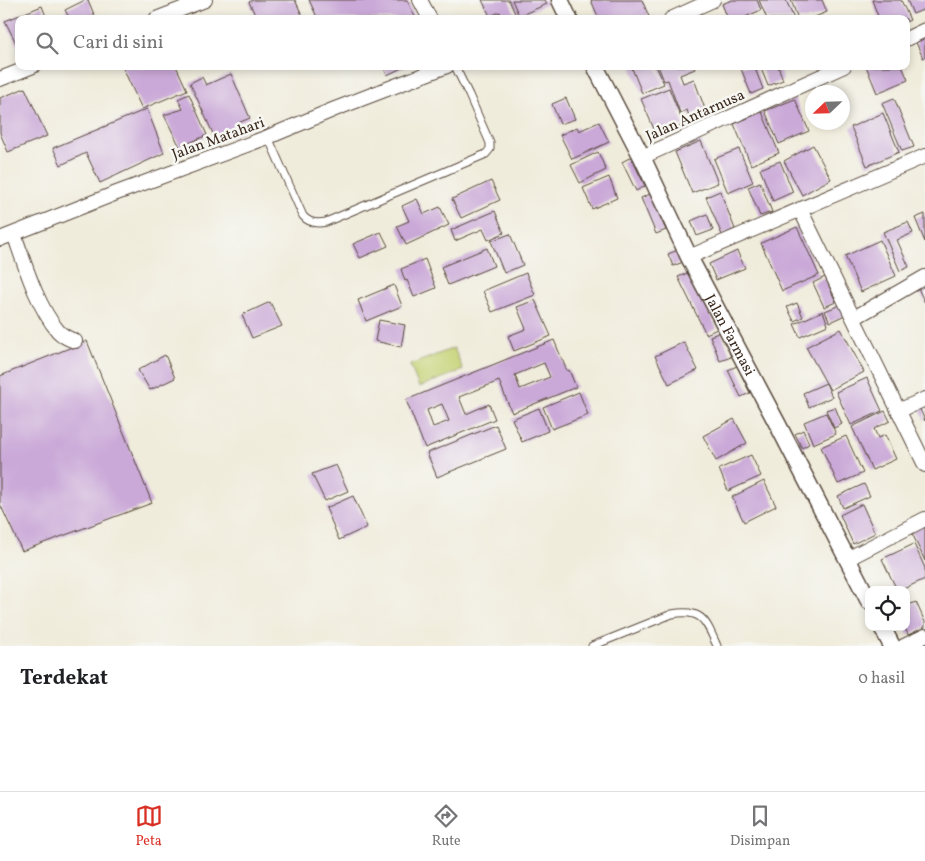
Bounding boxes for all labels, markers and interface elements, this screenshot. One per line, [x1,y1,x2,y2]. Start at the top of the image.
search box [15,15,910,70]
icon: search [33,29,61,57]
text: Cari di sini [73,30,164,56]
street label: Jalan Antarnusa [643,85,748,148]
north arrow [805,85,850,130]
street label: Jalan Matahari [169,113,268,166]
street label: Jalan Farmasi [699,291,759,380]
map controls [865,586,910,631]
button: locate [865,586,910,631]
text: Terdekat [20,664,108,693]
text: 0 hasil [858,668,905,690]
tab: Peta [135,802,163,851]
tab: Rute [432,802,461,851]
tab: Disimpan [730,802,790,851]

